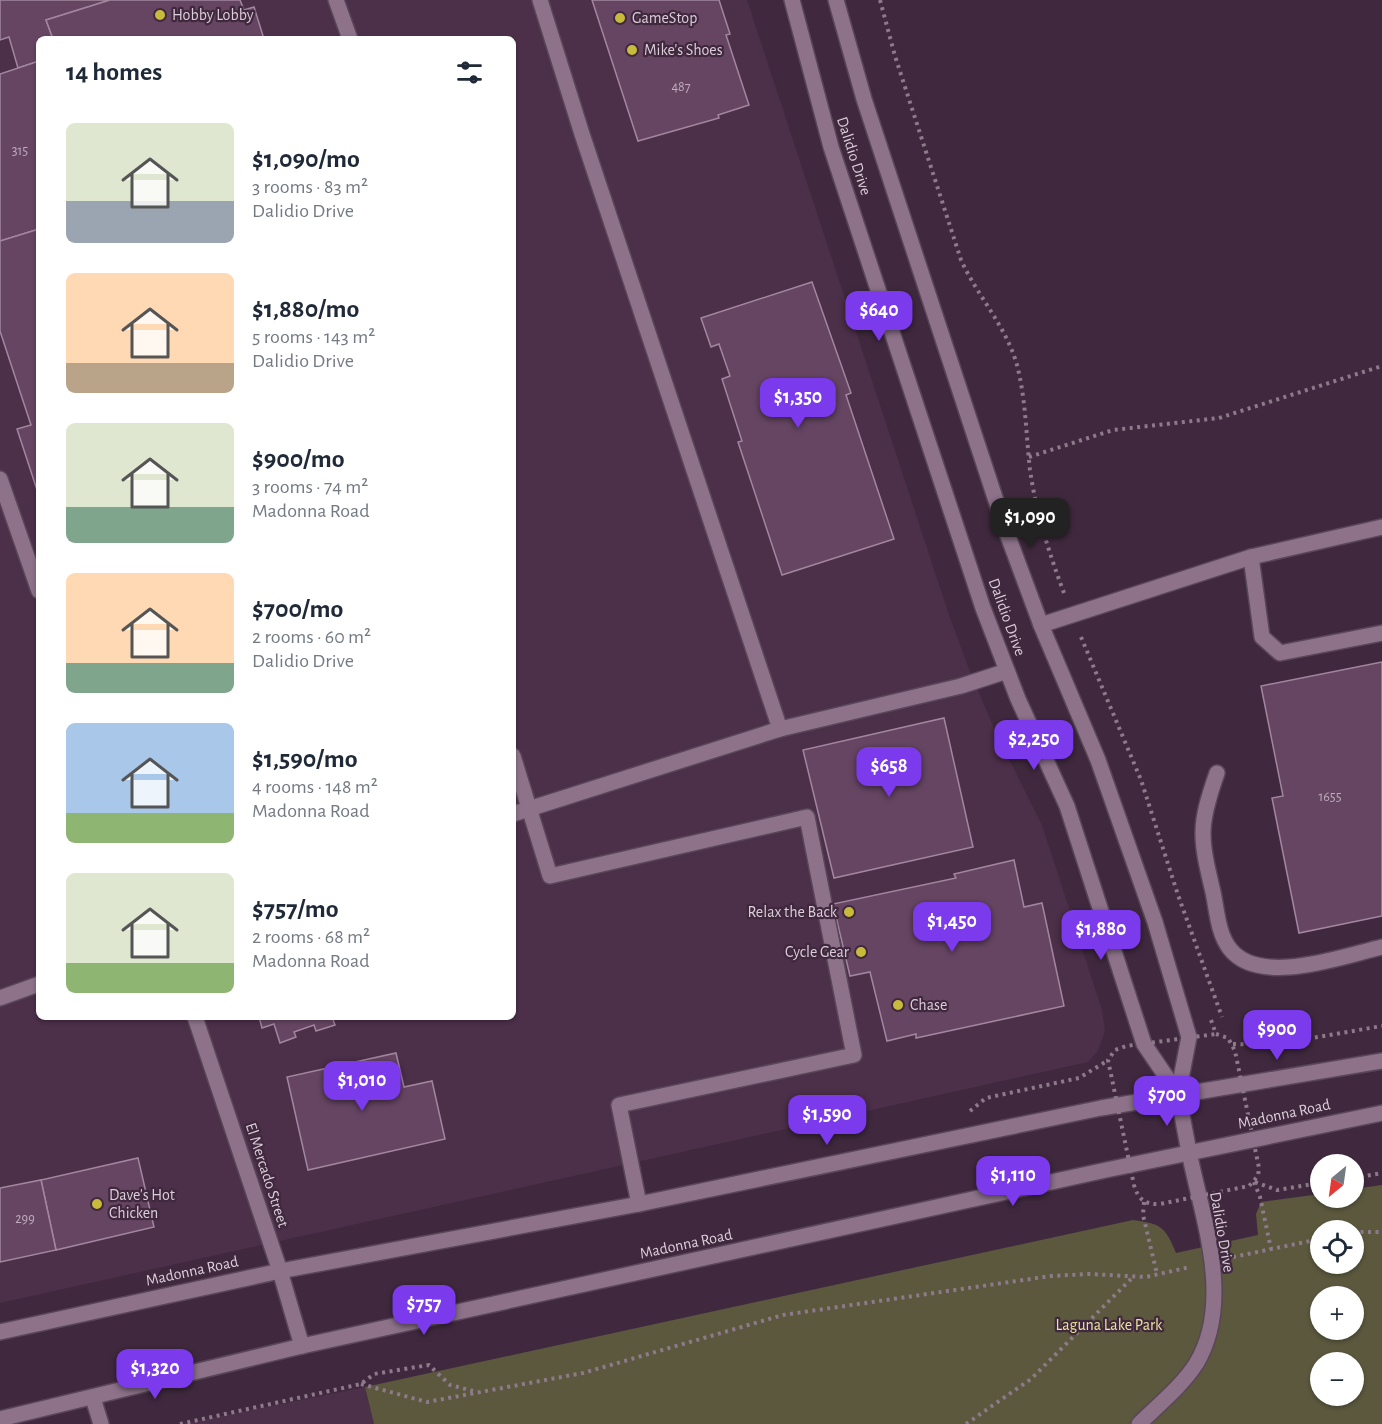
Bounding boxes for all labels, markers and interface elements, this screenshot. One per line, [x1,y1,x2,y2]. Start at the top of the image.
place label: Hobby Lobby [172,7,254,24]
marker: Hobby Lobby [153,8,167,22]
place label: GameStop [632,10,697,26]
marker: GameStop [613,11,627,25]
place label: Mike's Shoes [644,42,723,58]
marker: Mike's Shoes [625,43,639,57]
icon: filters [453,56,486,89]
text: 14 homes [66,59,162,85]
house number: 487 [671,80,691,94]
street label: Dalidio Drive [834,115,874,197]
house number: 315 [12,144,28,158]
text: $1,090/mo [252,146,360,172]
icon: home [114,147,186,219]
text: 3 rooms · 83 m² [252,177,368,197]
text: Dalidio Drive [252,201,354,221]
pin: $640 [843,291,915,342]
text: $1,880/mo [252,296,359,322]
icon: home [114,297,186,369]
text: $640 [859,300,899,320]
text: 5 rooms · 143 m² [252,327,375,347]
text: Dalidio Drive [252,351,354,371]
pin: $1,350 [749,378,847,429]
text: $1,350 [774,387,822,407]
text: $900/mo [252,446,345,472]
icon: home [114,447,186,519]
text: 3 rooms · 74 m² [252,477,368,497]
pin: $1,090 [981,498,1079,549]
text: Madonna Road [252,501,370,521]
text: $1,090 [1004,507,1056,527]
street label: Dalidio Drive [986,576,1028,658]
text: $700/mo [252,596,343,622]
icon: home [114,597,186,669]
text: 2 rooms · 60 m² [252,627,371,647]
text: Dalidio Drive [252,651,354,671]
pin: $2,250 [985,720,1083,771]
text: $2,250 [1008,729,1060,749]
text: $1,590/mo [252,746,358,772]
icon: home [114,747,186,819]
pin: $658 [853,747,925,798]
text: $658 [870,756,908,776]
text: 4 rooms · 148 m² [252,777,378,797]
house number: 1655 [1318,790,1342,804]
text: Madonna Road [252,801,370,821]
text: $757/mo [252,896,339,922]
icon: home [114,897,186,969]
pin: $1,450 [903,902,1001,953]
place label: Relax the Back [748,904,838,920]
marker: Relax the Back [842,905,856,919]
pin: $1,880 [1052,910,1150,961]
text: $1,450 [927,911,977,931]
text: $1,880 [1076,919,1126,939]
text: 2 rooms · 68 m² [252,927,370,947]
place label: Cycle Gear [785,944,850,961]
marker: Cycle Gear [854,945,868,959]
text: Madonna Road [252,951,370,971]
place label: Chase [910,997,947,1013]
marker: Chase [891,998,905,1012]
pin: $900 [1241,1010,1313,1061]
text: $900 [1257,1019,1297,1039]
pin: $1,010 [313,1061,411,1112]
text: $1,010 [338,1070,386,1090]
pin: $700 [1131,1076,1203,1127]
text: $700 [1148,1085,1186,1105]
pin: $1,590 [778,1095,876,1146]
street label: Madonna Road [1236,1096,1332,1132]
text: $1,590 [802,1104,852,1124]
street label: El Mercado Street [243,1121,291,1229]
north arrow [1310,1154,1364,1208]
map controls [1310,1154,1364,1406]
pin: $1,110 [964,1156,1062,1207]
text: $1,110 [990,1165,1036,1185]
place label: Dave's Hot Chicken [109,1187,175,1221]
street label: Dalidio Drive [1207,1190,1237,1274]
marker: Dave's Hot Chicken [90,1197,104,1211]
house number: 299 [15,1212,35,1226]
button: locate [1310,1220,1364,1274]
street label: Madonna Road [638,1226,734,1262]
street label: Madonna Road [144,1253,240,1289]
pin: $757 [388,1285,460,1336]
button: + [1310,1286,1364,1340]
text: $757 [407,1294,441,1314]
park label: Laguna Lake Park [1056,1317,1163,1333]
pin: $1,320 [106,1349,204,1400]
button: − [1310,1352,1364,1406]
text: $1,320 [130,1358,180,1378]

